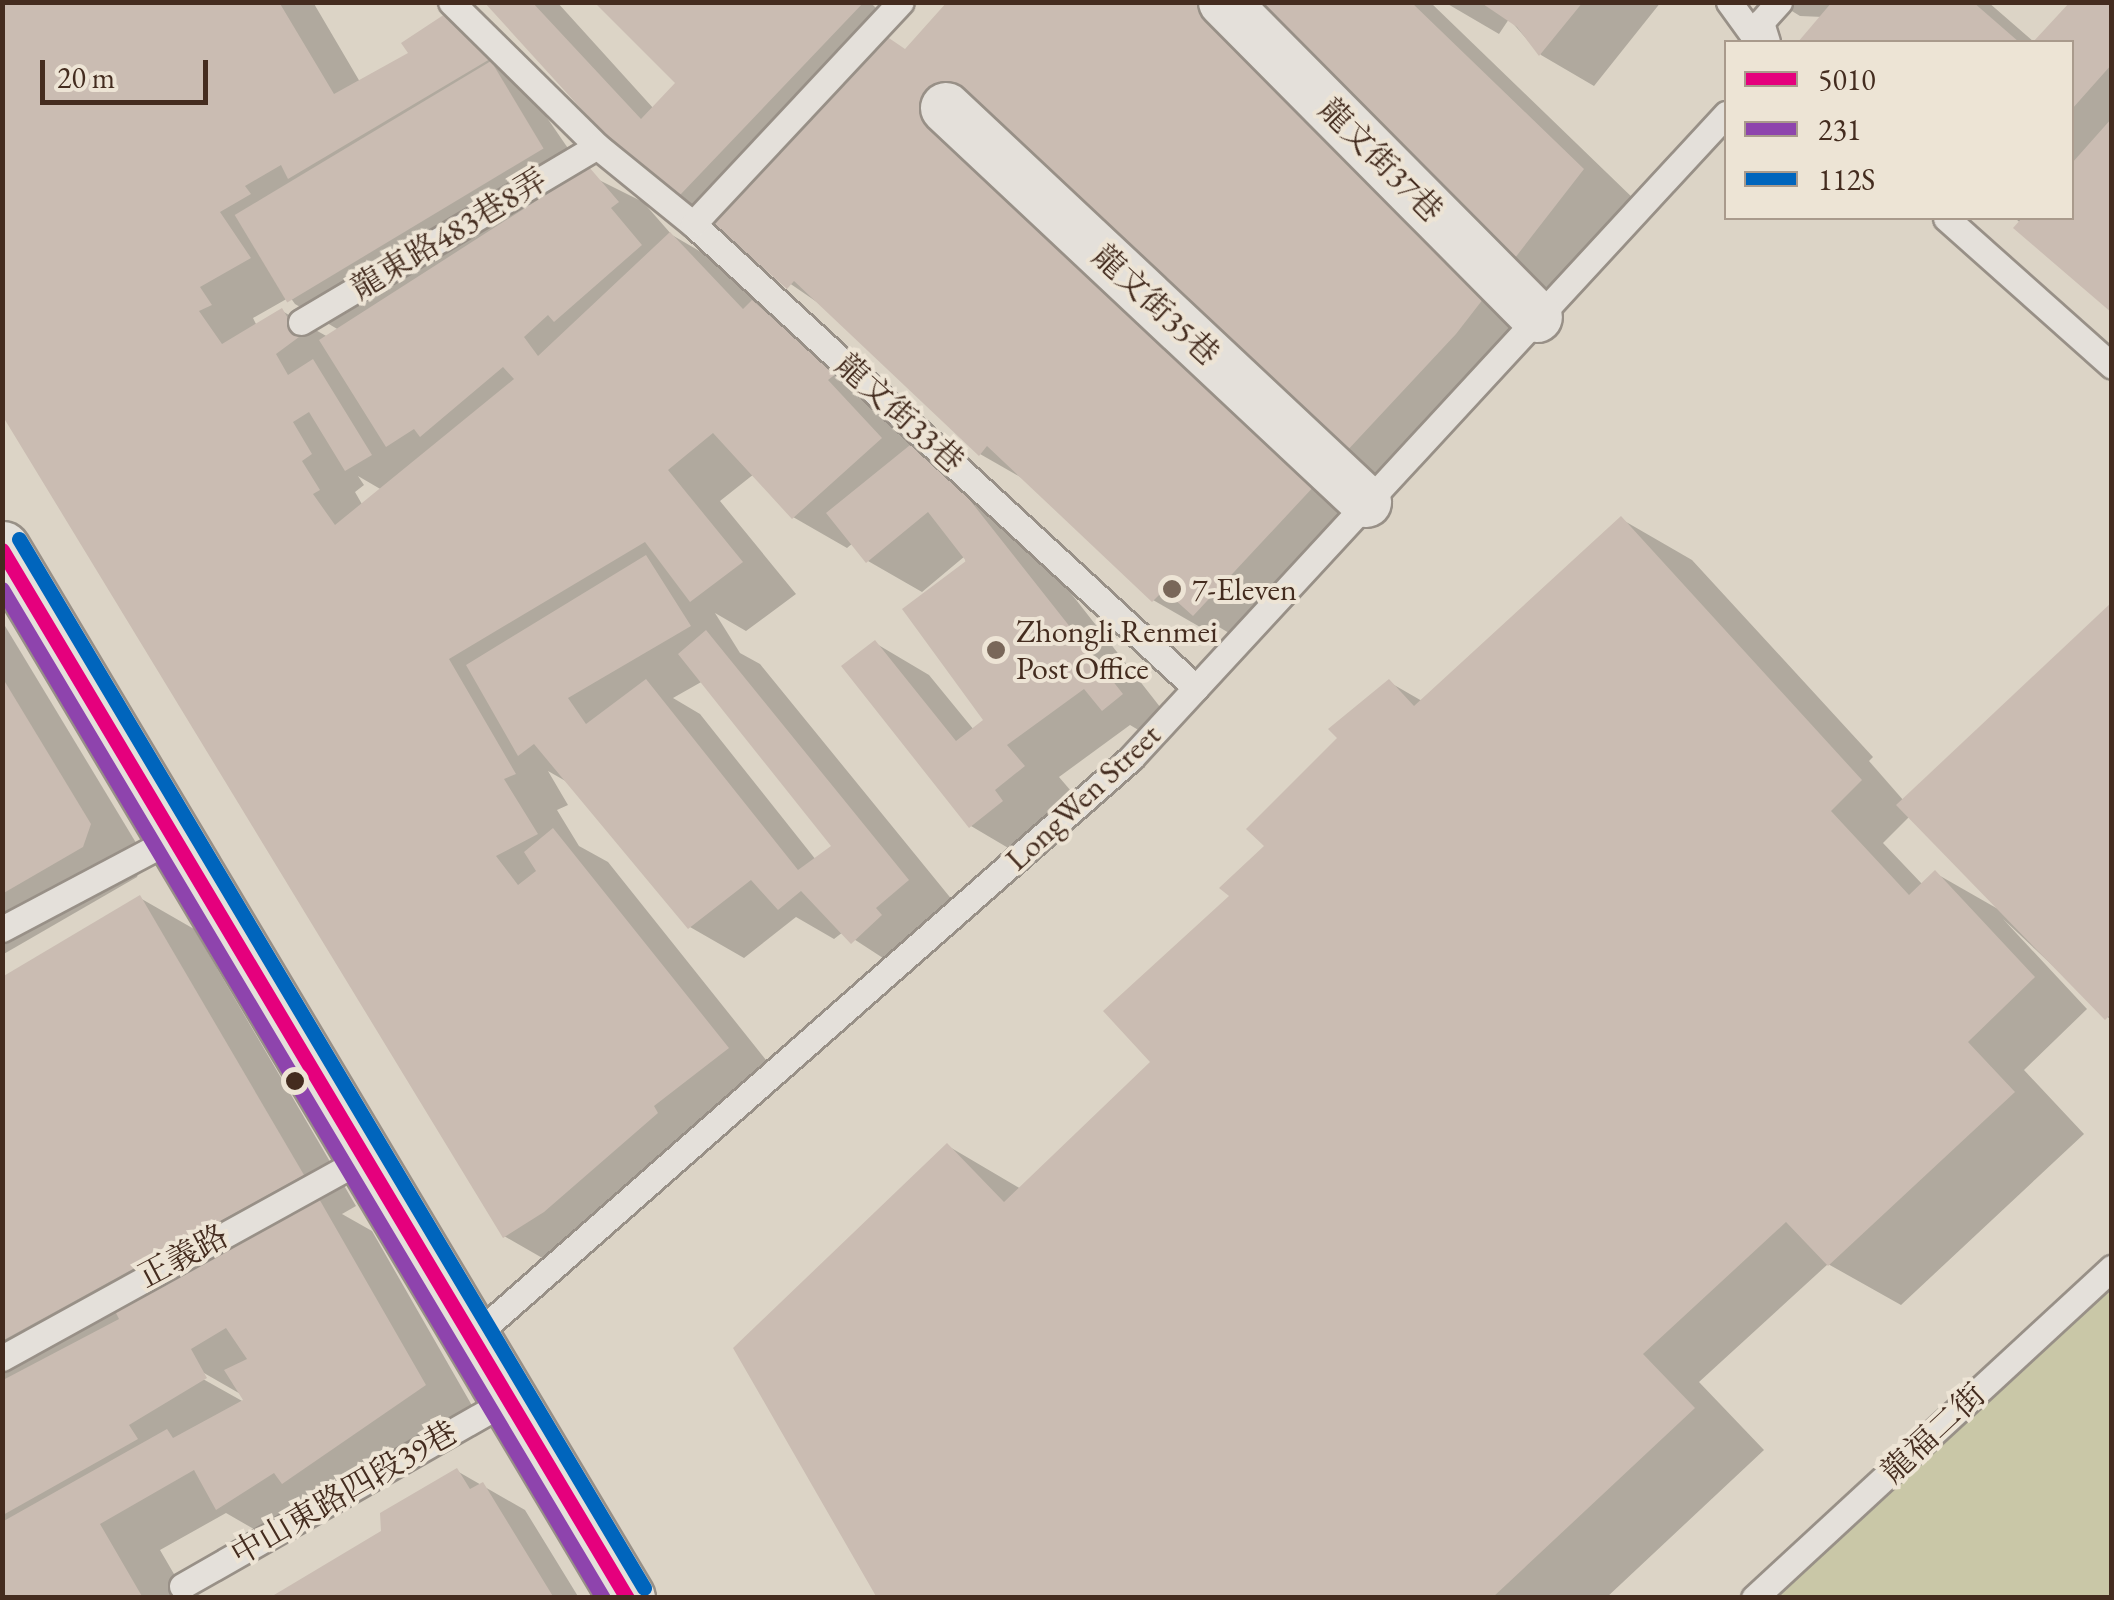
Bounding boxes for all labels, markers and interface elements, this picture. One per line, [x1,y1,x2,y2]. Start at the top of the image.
scale bar [45,40,212,102]
legend [1724,40,2074,220]
text: 20 m [57,58,115,97]
text: 5010 [1818,60,1876,99]
street label: 龍文街37巷 [1311,90,1451,230]
text: 231 [1818,110,1861,149]
text: 112S [1818,160,1875,199]
street label: 龍東路483巷8弄 [344,161,554,307]
street label: 龍文街35巷 [1085,237,1227,373]
street label: 龍文街33巷 [828,346,972,480]
place label: 7-Eleven [1192,570,1297,608]
marker: 7-Eleven [1161,578,1183,600]
place label: Zhongli Renmei Post Office [1016,613,1218,688]
marker: Zhongli Renmei Post Office [985,639,1007,661]
street label: LongWen Street [998,716,1168,878]
unlabelled marker [285,1071,305,1091]
street label: 正義路 [132,1217,234,1295]
street label: 龍福二街 [1873,1375,1993,1491]
street label: 中山東路四段39巷 [224,1413,464,1573]

